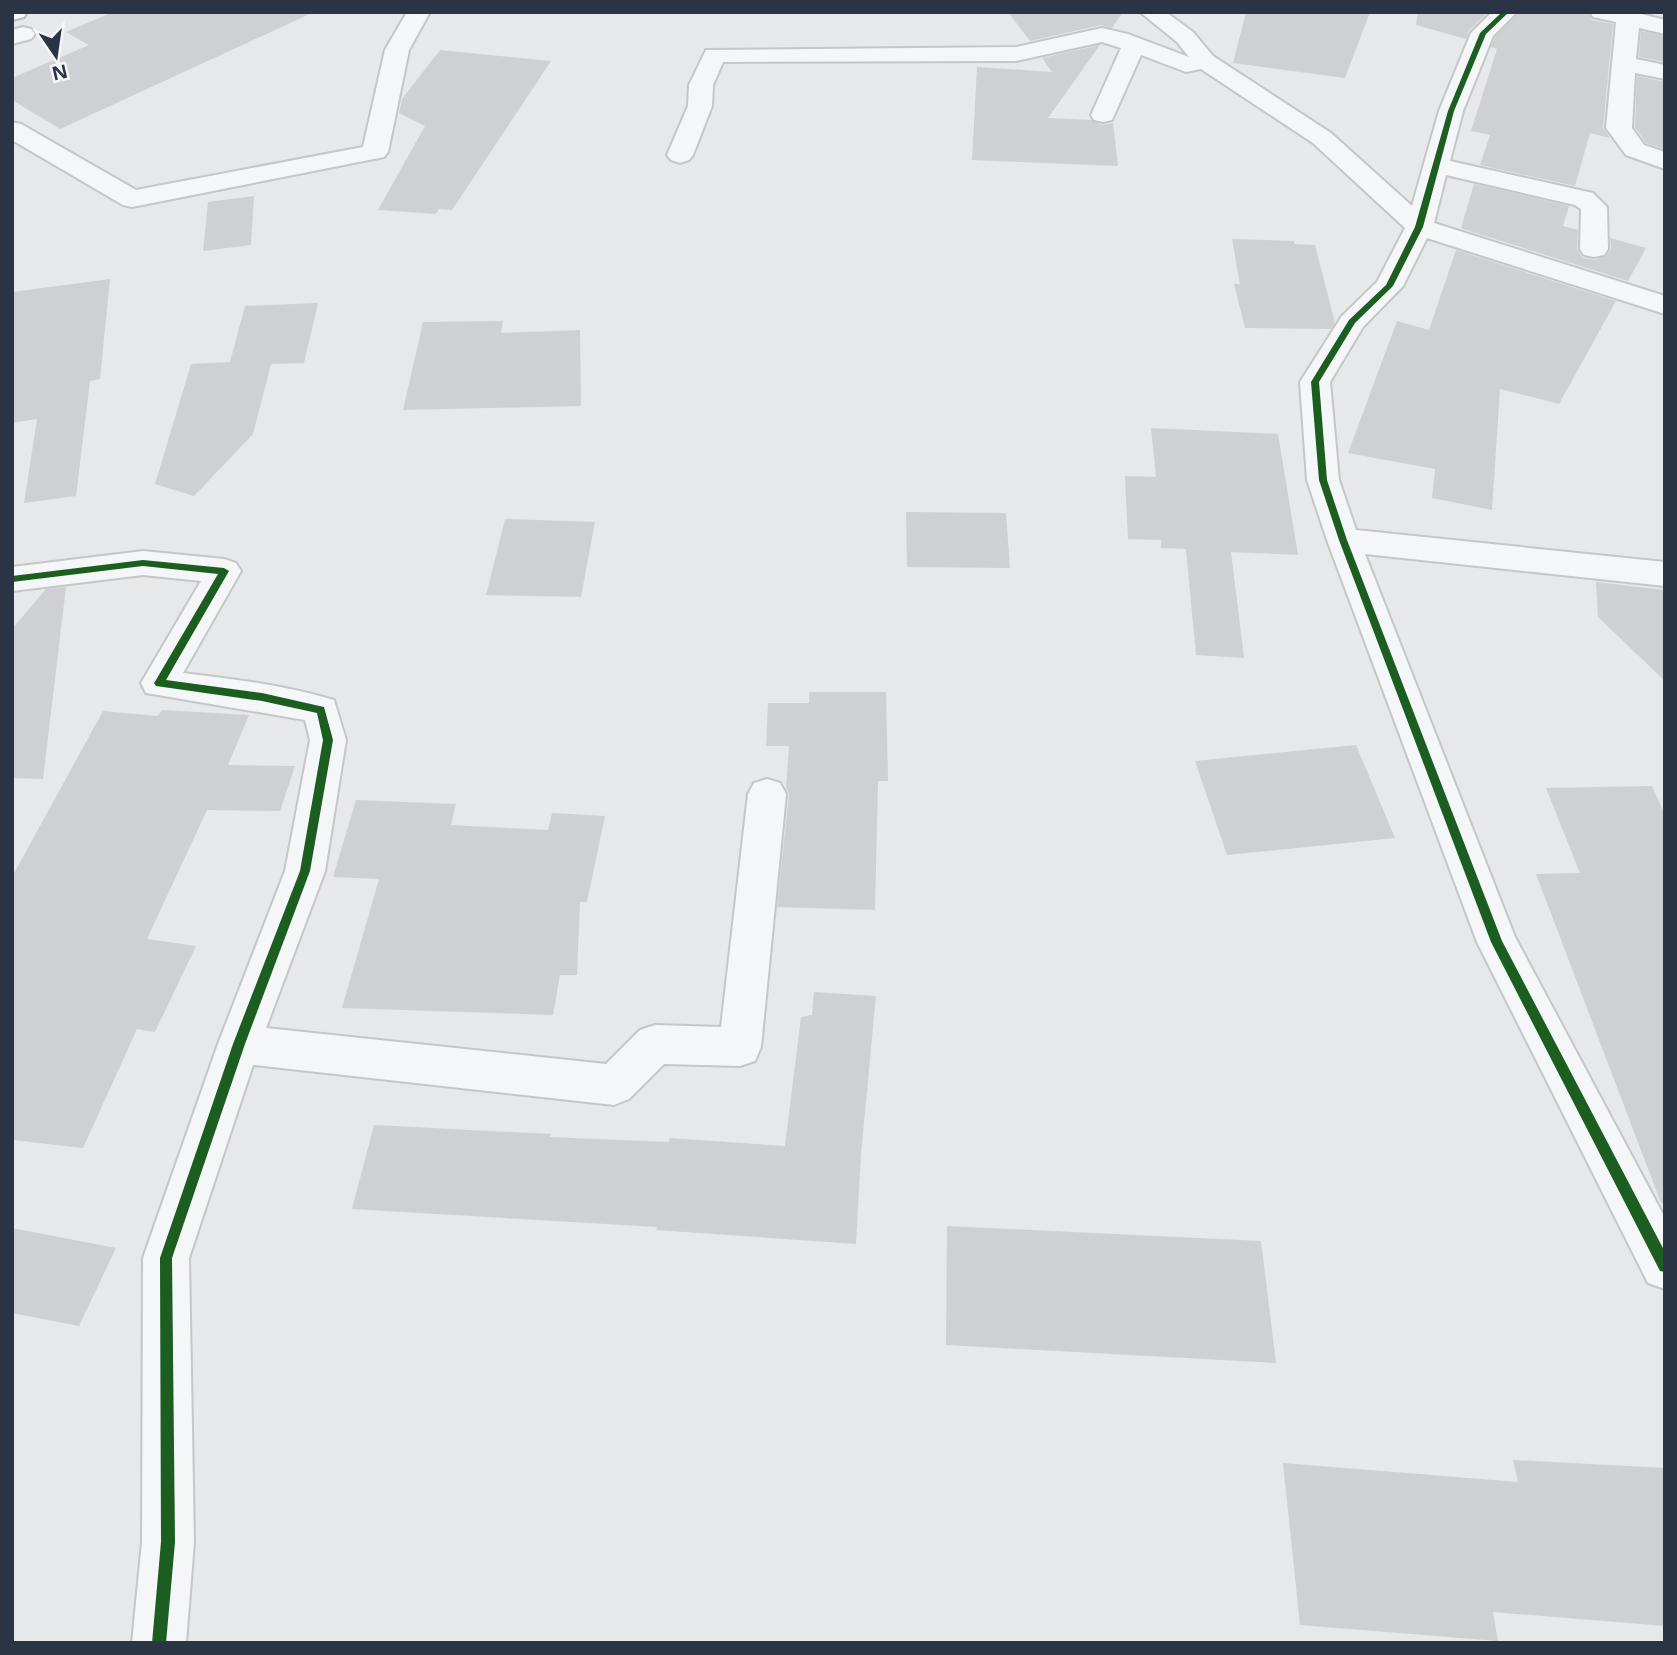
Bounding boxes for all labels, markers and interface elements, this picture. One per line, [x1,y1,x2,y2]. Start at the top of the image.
north arrow [21,21,91,91]
text: N [49,58,70,87]

